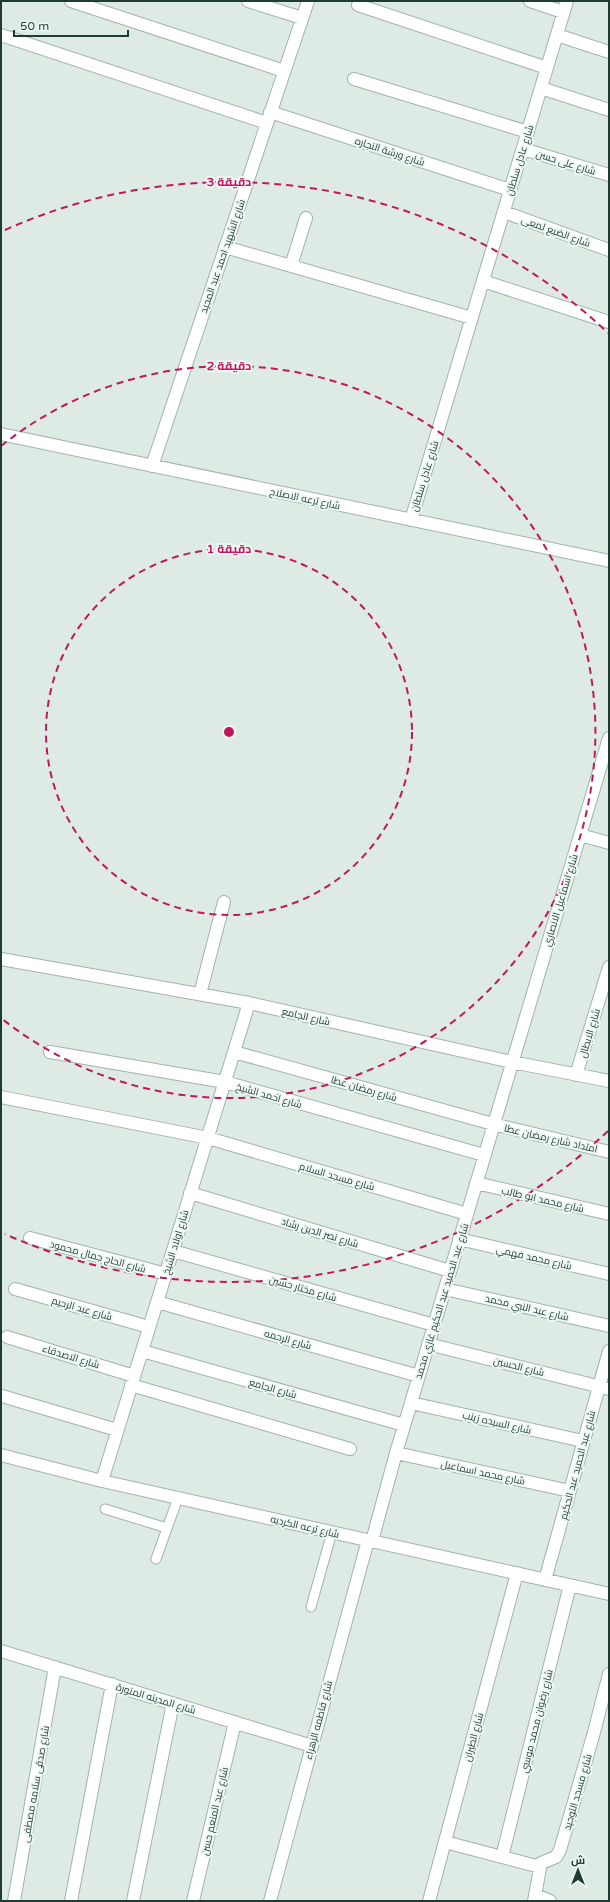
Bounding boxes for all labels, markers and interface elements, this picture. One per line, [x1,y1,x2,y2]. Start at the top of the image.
scale bar [14,12,128,38]
text: 50 m [20,19,49,33]
street label: شارع عادل سلطان [503,123,536,197]
street label: شارع ورشة النجاره [353,135,426,169]
street label: شارع على حسن [534,148,597,178]
text: 3 دقيقة [207,175,251,189]
street label: شارع الشهيد احمد عبد المجيد [198,198,248,315]
street label: شارع الضبع لمعى [520,214,592,250]
text: 2 دقيقة [207,359,251,373]
street label: شارع عادل سلطان [408,439,441,513]
street label: شارع ترعه الاصلاح [268,486,341,512]
text: 1 دقيقة [207,542,251,556]
centre of rings [222,725,236,739]
street label: شارع اسماعيل الانصاري [541,853,582,948]
street label: شارع الجامع [280,1006,331,1028]
street label: شارع الابطال [577,1007,603,1059]
street label: شارع رمضان عطا [329,1074,398,1104]
street label: شارع احمد الشيخ [234,1081,303,1111]
street label: امتداد شارع رمضان عطا [503,1122,599,1156]
street label: شارع مسجد السلام [297,1160,376,1194]
street label: شارع محمد ابو طالب [500,1185,585,1215]
street label: شارع اولاد الشيخ [160,1208,192,1276]
street label: شارع نصر الدين رشاد [280,1215,360,1250]
street label: شارع عبد الحميد عبد الحكيم غازي محمد [412,1222,472,1381]
street label: شارع الحاج جمال محمود [48,1238,147,1276]
street label: شارع محمد فهمي [494,1243,573,1273]
street label: شارع مختار حسين [268,1274,338,1304]
street label: شارع عبد النبي محمد [484,1293,570,1324]
street label: شارع عبد الرحيم [50,1295,113,1324]
street label: شارع الرحمه [263,1328,313,1352]
street label: شارع الاصدقاء [41,1343,101,1371]
street label: شارع الحسين [492,1355,545,1379]
street label: شارع الجامع [247,1376,298,1401]
street label: شارع السيده زينب [461,1409,532,1437]
street label: شارع عبد الحميد عبد الحكيم [558,1409,599,1521]
street label: شارع محمد اسماعيل [440,1458,526,1488]
street label: شارع ترعه الكرديه [269,1513,340,1541]
street label: شارع رضوان محمد موسي [518,1668,557,1774]
street label: شارع فاطمه الزهراء [303,1680,335,1761]
street label: شارع المدينه المنورة [114,1681,197,1717]
street label: شارع الطيران [462,1711,486,1763]
street label: شارع صدقى سلامه مصطفى [20,1725,52,1844]
street label: شارع مسجد التوحيد [561,1753,595,1832]
street label: شارع عبد المنعم حسن [199,1766,232,1857]
north arrow [558,1850,598,1890]
text: ش [571,1854,585,1867]

